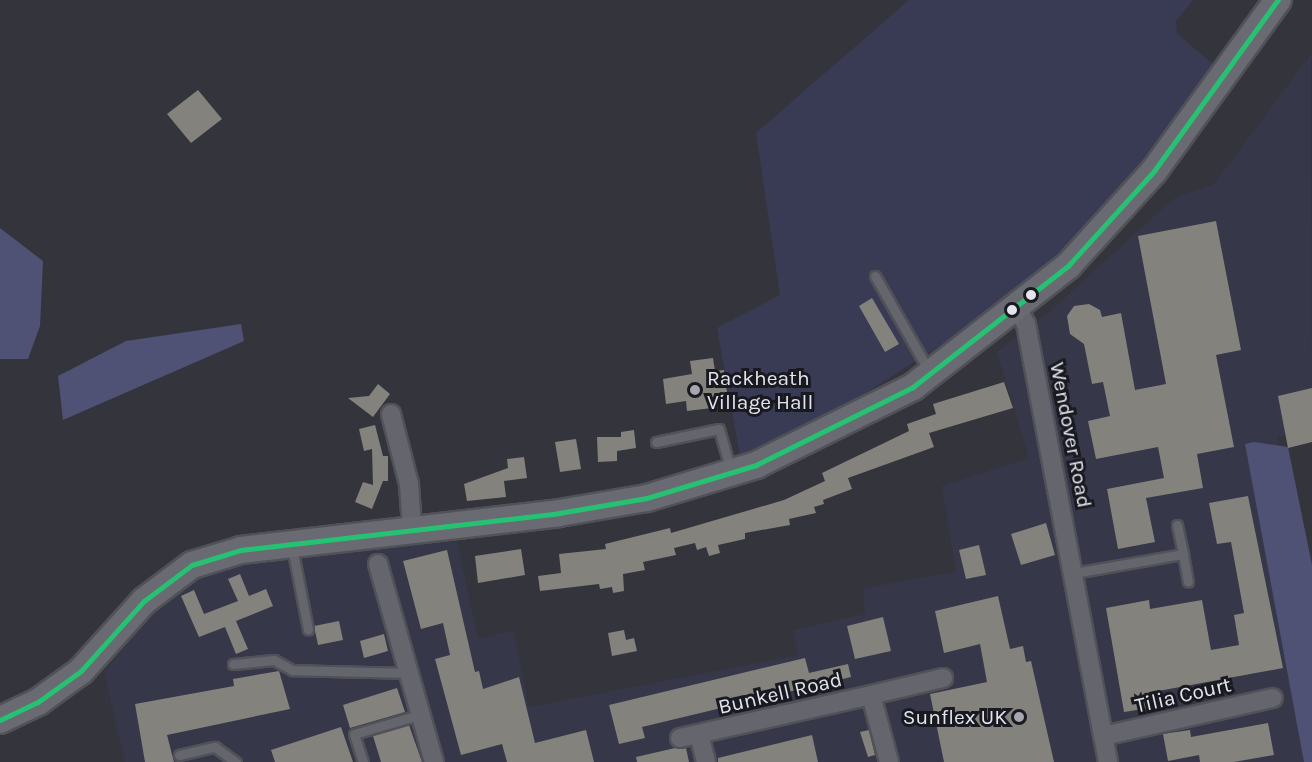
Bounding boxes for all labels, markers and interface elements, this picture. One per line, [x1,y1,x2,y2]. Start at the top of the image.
unlabelled marker [1025,289,1037,301]
unlabelled marker [1006,304,1018,316]
street label: Wendover Road [1045,360,1097,510]
place label: Rackheath Village Hall [707,365,813,415]
marker: Rackheath Village Hall [688,383,702,397]
street label: Bunkell Road [716,667,844,719]
street label: Tilia Court [1132,672,1234,718]
place label: Sunflex UK [903,704,1007,730]
marker: Sunflex UK [1012,710,1026,724]

